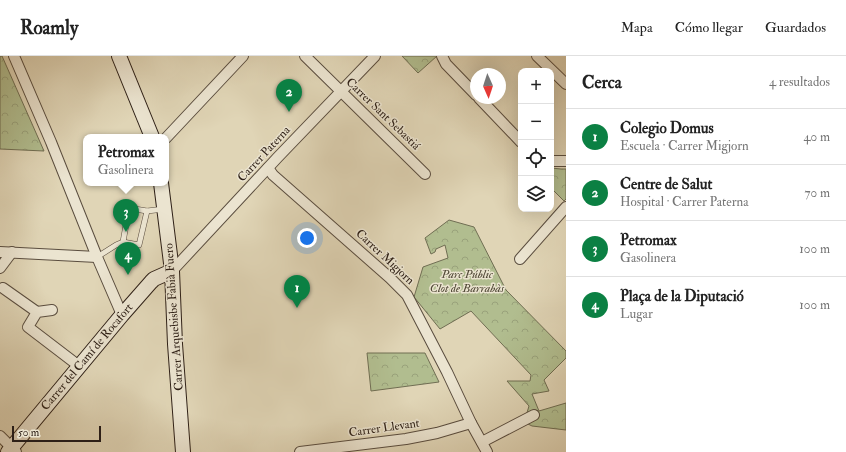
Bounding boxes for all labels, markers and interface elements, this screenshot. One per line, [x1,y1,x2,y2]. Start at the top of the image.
text: Roamly [20,16,78,40]
text: Mapa [621,19,653,36]
text: Cómo llegar [675,19,743,36]
text: Guardados [765,19,826,36]
north arrow [470,68,506,104]
map controls [518,68,554,212]
button: + [518,68,554,104]
text: Cerca [582,72,622,93]
text: 4 resultados [769,74,830,90]
street label: Carrer Sant Sebastiá [343,75,424,154]
pin: 2 [276,79,302,112]
button: − [518,104,554,140]
text: Colegio Domus [620,119,714,138]
street label: Carrer Paterna [234,122,294,185]
text: 1 [593,129,597,145]
text: 40 m [804,129,830,145]
popup [83,134,169,186]
text: Escuela · Carrer Migjorn [620,138,749,154]
button: locate [518,140,554,176]
text: Petromax [98,143,154,162]
text: Gasolinera [98,162,154,178]
text: Centre de Salut [620,175,712,194]
button: layers [518,176,554,212]
text: 2 [592,185,598,201]
text: 70 m [805,185,830,201]
text: Hospital · Carrer Paterna [620,194,749,210]
pin: 3 [113,199,139,232]
street label: Carrer Migjorn [353,226,417,288]
your location [297,228,317,248]
text: Petromax [620,231,677,250]
text: 3 [593,241,598,257]
text: 100 m [799,241,830,257]
pin: 4 [115,242,141,275]
street label: Carrer Arquebisbe Fabià Fuero [161,242,187,391]
text: Gasolinera [620,250,676,266]
park label: Parc Públic Clot de Barrabàs [430,267,505,296]
pin: 1 [284,275,310,308]
text: Plaça de la Diputació [620,287,744,306]
text: 4 [591,297,599,313]
text: 100 m [799,297,830,313]
street label: Carrer del Camí de Rocafort [38,300,136,414]
text: Lugar [620,306,653,322]
street label: Carrer Llevant [348,416,420,440]
scale bar [12,424,101,443]
text: 50 m [18,426,39,439]

